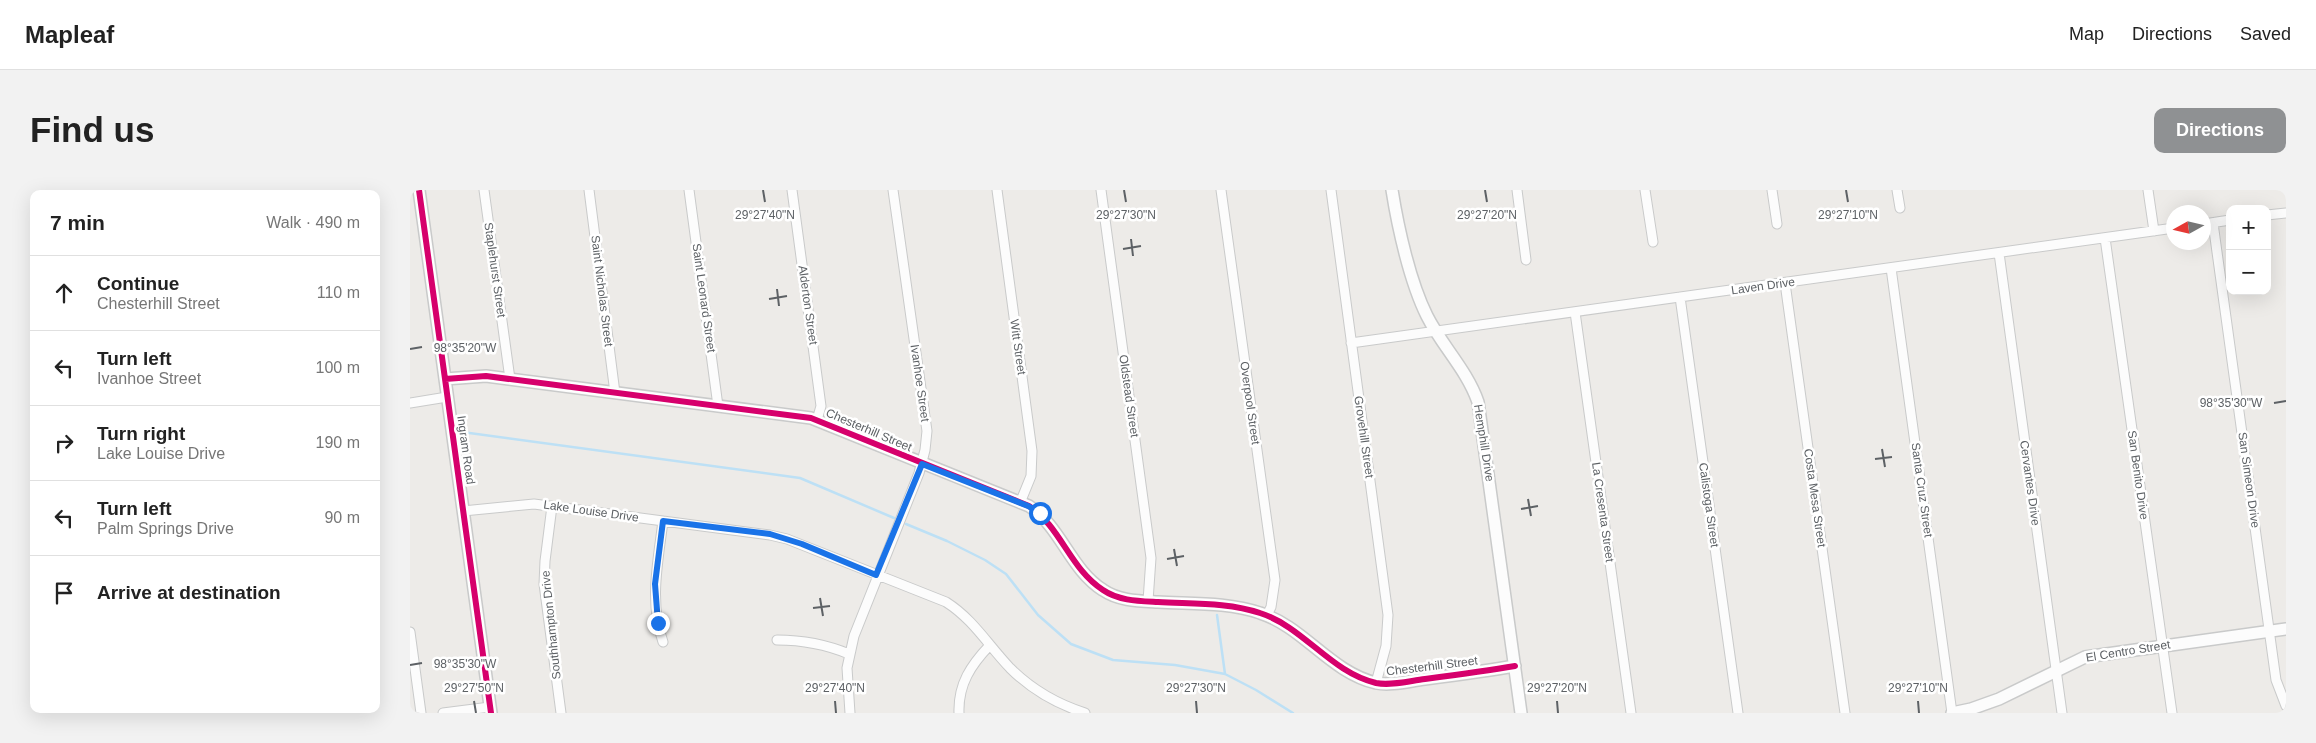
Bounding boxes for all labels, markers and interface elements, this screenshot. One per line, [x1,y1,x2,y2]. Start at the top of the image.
text: Mapleaf [25,21,114,48]
text: Map [2069,24,2104,44]
text: Directions [2132,24,2212,44]
text: Saved [2240,24,2291,44]
button: Directions [2154,108,2286,153]
text: Find us [30,110,154,149]
north arrow [2166,205,2211,250]
map controls [2226,205,2271,295]
button: + [2226,205,2271,250]
text: 29°27'40"N [735,208,795,222]
text: 29°27'30"N [1096,208,1156,222]
text: 29°27'20"N [1457,208,1517,222]
text: 29°27'10"N [1818,208,1878,222]
text: 7 min [50,211,105,234]
text: Walk · 490 m [266,214,360,231]
street label: Staplehurst Street [481,221,509,319]
street label: Saint Nicholas Street [588,235,616,348]
street label: Saint Leonard Street [689,243,719,354]
button: − [2226,250,2271,295]
street label: Alderton Street [795,264,821,346]
text: Continue [97,273,179,294]
street label: Laven Drive [1730,275,1796,297]
icon: ahead [50,279,78,307]
text: 110 m [317,284,360,301]
text: Chesterhill Street [97,295,220,312]
street label: Witt Street [1007,318,1029,376]
text: 98°35'20"W [434,341,497,355]
street label: Ivanhoe Street [908,343,932,423]
text: Turn left [97,348,172,369]
icon: left [50,354,78,382]
street label: Oldstead Street [1116,354,1142,439]
text: 100 m [316,359,360,376]
street label: Overpool Street [1237,360,1263,446]
text: Ivanhoe Street [97,370,201,387]
street label: Grovehill Street [1351,395,1377,480]
text: 98°35'30"W [2200,396,2263,410]
street label: Hemphill Drive [1471,403,1497,483]
street label: Chesterhill Street [824,406,915,455]
street label: Ingram Road [454,415,478,485]
text: Turn right [97,423,185,444]
icon: right [50,429,78,457]
street label: San Benito Drive [2125,429,2151,521]
street label: San Simeon Drive [2235,431,2263,529]
text: 190 m [316,434,360,451]
street label: Cervantes Drive [2017,439,2043,527]
street label: Santa Cruz Street [1908,442,1936,539]
text: Lake Louise Drive [97,445,225,462]
street label: Costa Mesa Street [1801,448,1829,549]
street label: La Cresenta Street [1589,461,1617,563]
street label: Calistoga Street [1696,462,1722,549]
street label: Lake Louise Drive [542,497,640,525]
text: Turn left [97,498,172,519]
route start [1029,502,1052,525]
icon: left [50,504,78,532]
text: 90 m [324,509,360,526]
text: Palm Springs Drive [97,520,234,537]
street label: Southhampton Drive [538,570,564,680]
icon: arrive [50,579,78,607]
text: Arrive at destination [97,582,281,603]
route end [647,612,670,635]
street label: El Centro Street [2085,637,2172,665]
street label: Chesterhill Street [1385,653,1479,679]
text: 98°35'30"W [434,657,497,671]
text: 29°27'50"N [444,681,504,695]
text: 29°27'40"N [805,681,865,695]
text: 29°27'30"N [1166,681,1226,695]
text: 29°27'20"N [1527,681,1587,695]
text: 29°27'10"N [1888,681,1948,695]

